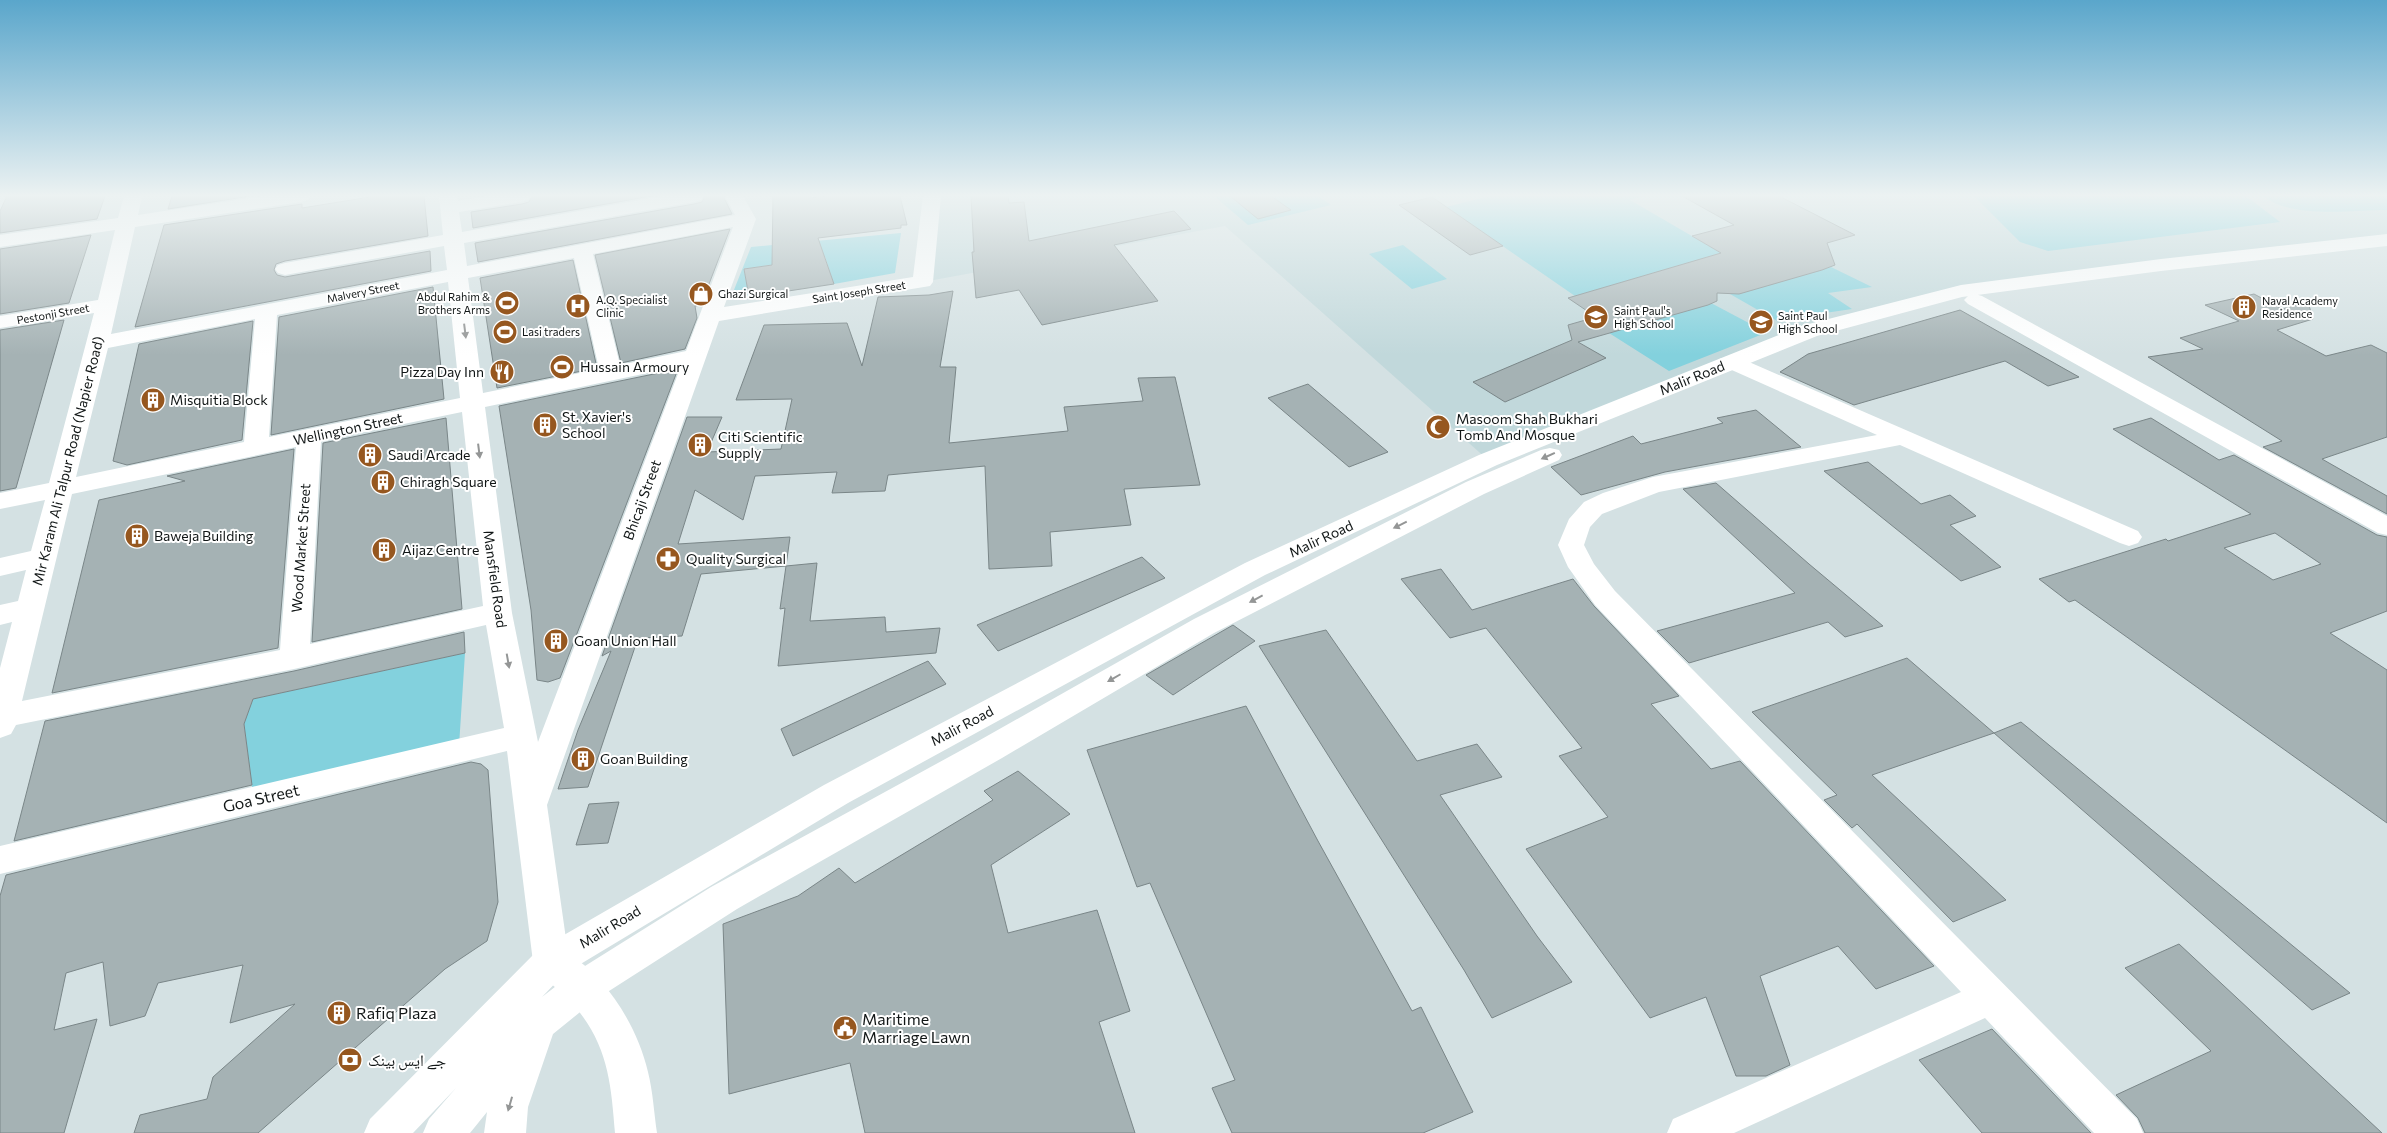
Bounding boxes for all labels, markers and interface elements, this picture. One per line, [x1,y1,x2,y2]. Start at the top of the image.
street label: Malvery Street [326,278,401,305]
street label: Saint Joseph Street [811,278,907,306]
shop icon: Ghazi Surgical [688,281,714,307]
place label: Ghazi Surgical [718,287,788,300]
place label: Abdul Rahim & Brothers Arms [417,290,490,316]
sports icon: Abdul Rahim & Brothers Arms [494,290,520,316]
hospital icon: A.Q. Specialist Clinic [565,293,591,319]
place label: A.Q. Specialist Clinic [596,293,668,319]
building icon: Naval Academy Residence [2231,294,2257,320]
place label: Naval Academy Residence [2262,294,2338,320]
street label: Pestonji Street [16,301,91,326]
school or university icon: Saint Paul's High School [1583,304,1609,330]
place label: Saint Paul's High School [1614,304,1674,330]
school or university icon: Saint Paul High School [1748,309,1774,335]
place label: Saint Paul High School [1778,309,1838,335]
sports icon: Lasi traders [492,319,518,345]
one-way arrow [461,324,469,340]
place label: Lasi traders [522,325,580,338]
street label: Mir Karam Ali Talpur Road (Napier Road) [28,334,107,587]
sports icon: Hussain Armoury [549,354,575,380]
street label: Malir Road [1657,357,1727,398]
place label: Hussain Armoury [580,358,689,375]
restaurant icon: Pizza Day Inn [489,359,515,385]
place label: Pizza Day Inn [400,363,484,380]
building icon: Misquitia Block [140,387,166,413]
place label: Misquitia Block [170,391,268,408]
place label: St. Xavier's School [562,408,631,441]
street label: Wellington Street [292,409,404,448]
place label: Masoom Shah Bukhari Tomb And Mosque [1456,410,1598,443]
building icon: St. Xavier's School [532,412,558,438]
mosque icon: Masoom Shah Bukhari Tomb And Mosque [1425,414,1451,440]
place label: Citi Scientific Supply [718,428,803,461]
building icon: Citi Scientific Supply [687,432,713,458]
building icon: Saudi Arcade [357,442,383,468]
one-way arrow [475,443,483,459]
place label: Saudi Arcade [388,446,470,463]
one-way arrow [1541,453,1555,461]
street label: Bhicaji Street [619,457,664,542]
building icon: Chiragh Square [370,469,396,495]
place label: Chiragh Square [400,473,497,490]
street label: Wood Market Street [288,483,314,613]
street label: Malir Road [1286,516,1356,561]
one-way arrow [1393,521,1408,529]
building icon: Baweja Building [124,523,150,549]
place label: Baweja Building [154,527,254,544]
street label: Mansfield Road [480,529,511,629]
building icon: Aijaz Centre [371,537,397,563]
place label: Aijaz Centre [402,541,479,558]
pharmacy icon: Quality Surgical [655,546,681,572]
place label: Quality Surgical [686,550,786,567]
one-way arrow [1249,595,1263,603]
building icon: Goan Union Hall [543,628,569,654]
place label: Goan Union Hall [574,632,677,649]
one-way arrow [504,653,512,669]
one-way arrow [1107,674,1121,683]
street label: Malir Road [927,702,996,749]
building icon: Goan Building [570,746,596,772]
place label: Goan Building [600,750,688,767]
street label: Goa Street [221,779,301,816]
street label: Malir Road [576,902,644,952]
building icon: Rafiq Plaza [326,1000,352,1026]
place label: Rafiq Plaza [356,1003,437,1022]
place label: Maritime Marriage Lawn [862,1009,970,1046]
public building icon: Maritime Marriage Lawn [832,1015,858,1041]
bank icon: جے ایس بینک [337,1047,363,1073]
place label: جے ایس بینک [368,1050,446,1071]
one-way arrow [506,1096,514,1111]

